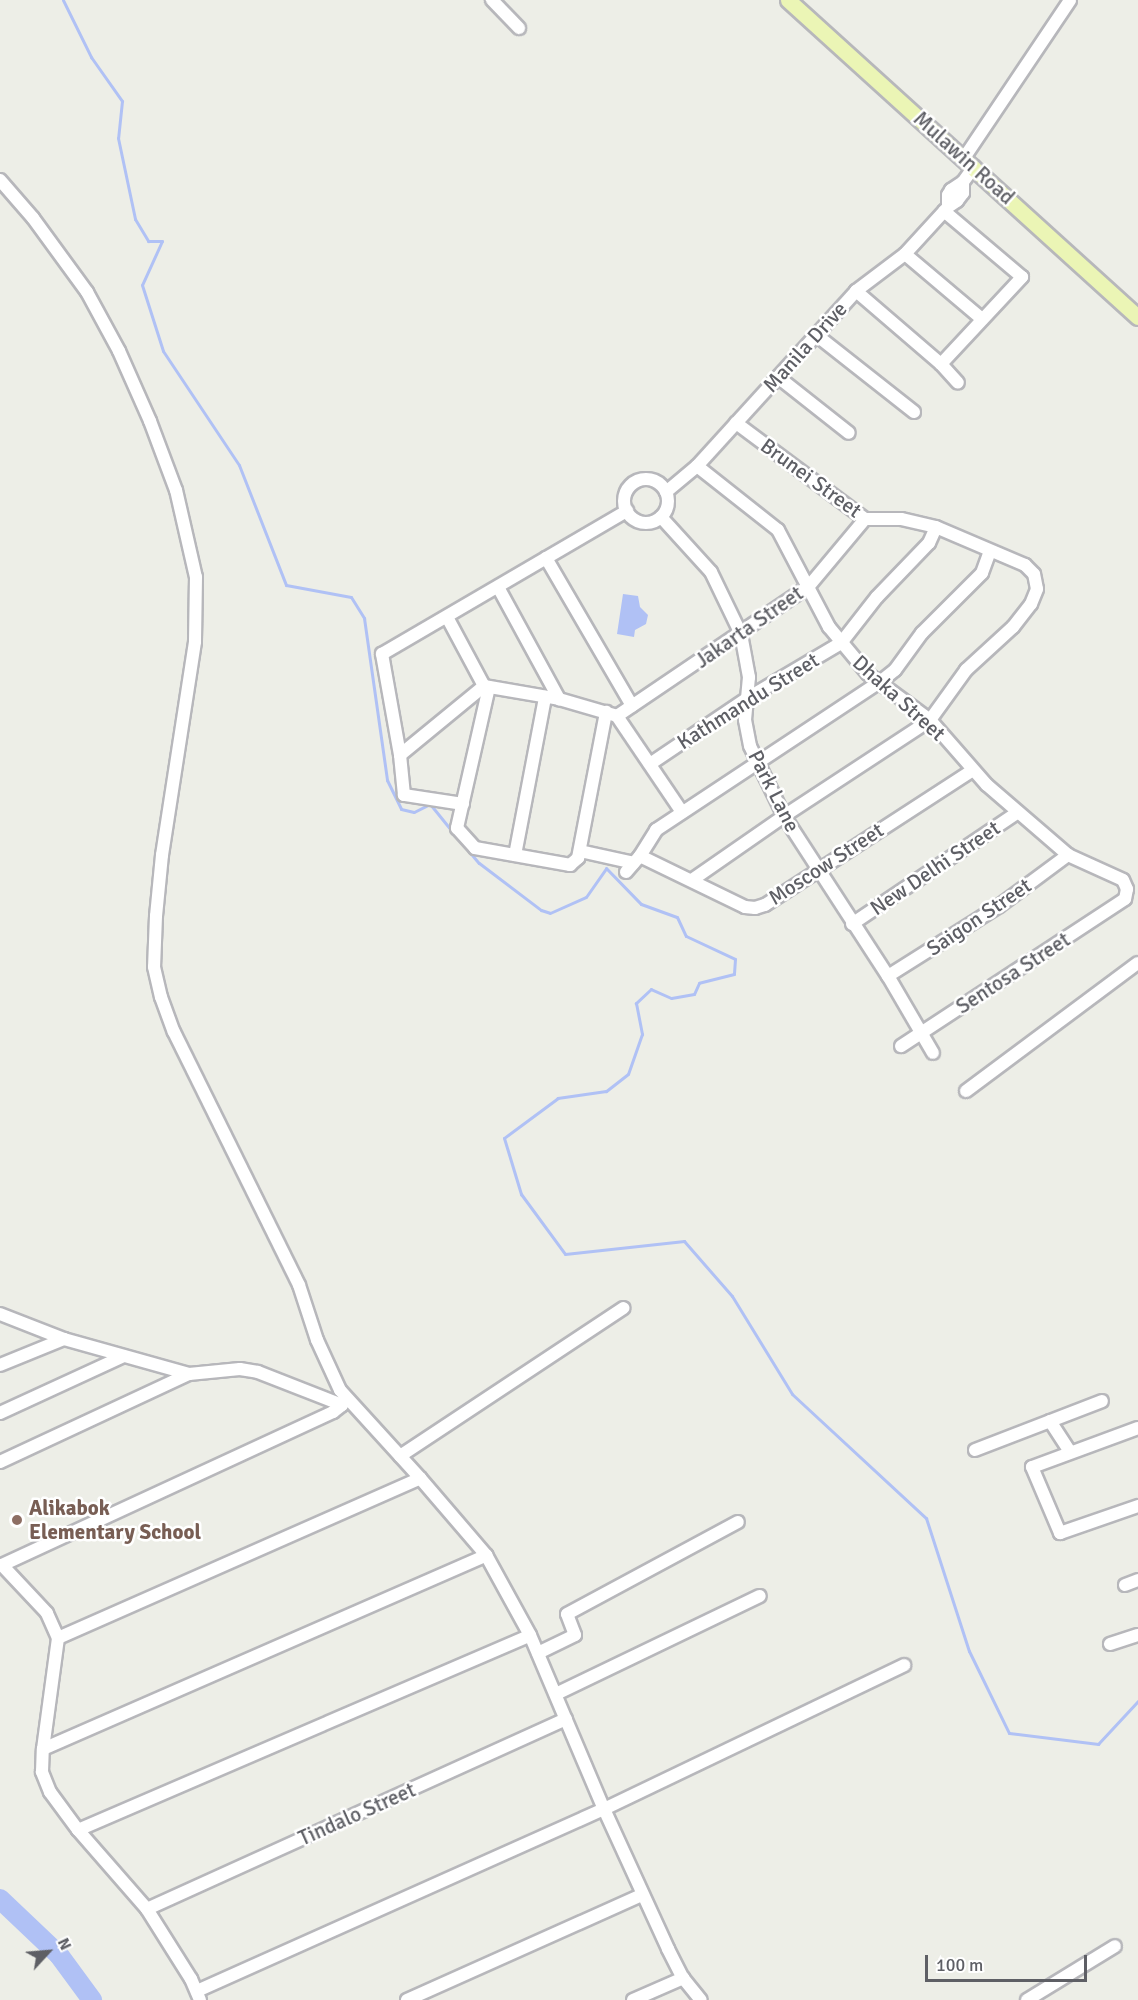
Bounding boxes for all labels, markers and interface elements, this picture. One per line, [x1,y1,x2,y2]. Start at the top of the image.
street label: Mulawin Road [908,106,1020,210]
street label: Manila Drive [758,297,852,397]
street label: Brunei Street [756,433,866,523]
street label: Jakarta Street [690,580,808,674]
street label: Kathmandu Street [672,647,824,755]
street label: Dhaka Street [847,650,951,746]
street label: Park Lane [743,746,805,836]
street label: New Delhi Street [865,815,1005,921]
street label: Moscow Street [764,817,888,911]
street label: Saigon Street [922,873,1036,961]
street label: Sentosa Street [951,927,1075,1019]
place label: Alikabok Elementary School [29,1495,201,1545]
marker: Alikabok Elementary School [10,1513,24,1527]
street label: Tindalo Street [295,1777,419,1851]
north arrow [18,1922,78,1982]
text: N [53,1935,76,1953]
scale bar [928,1943,1090,1981]
text: 100 m [936,1954,983,1976]

